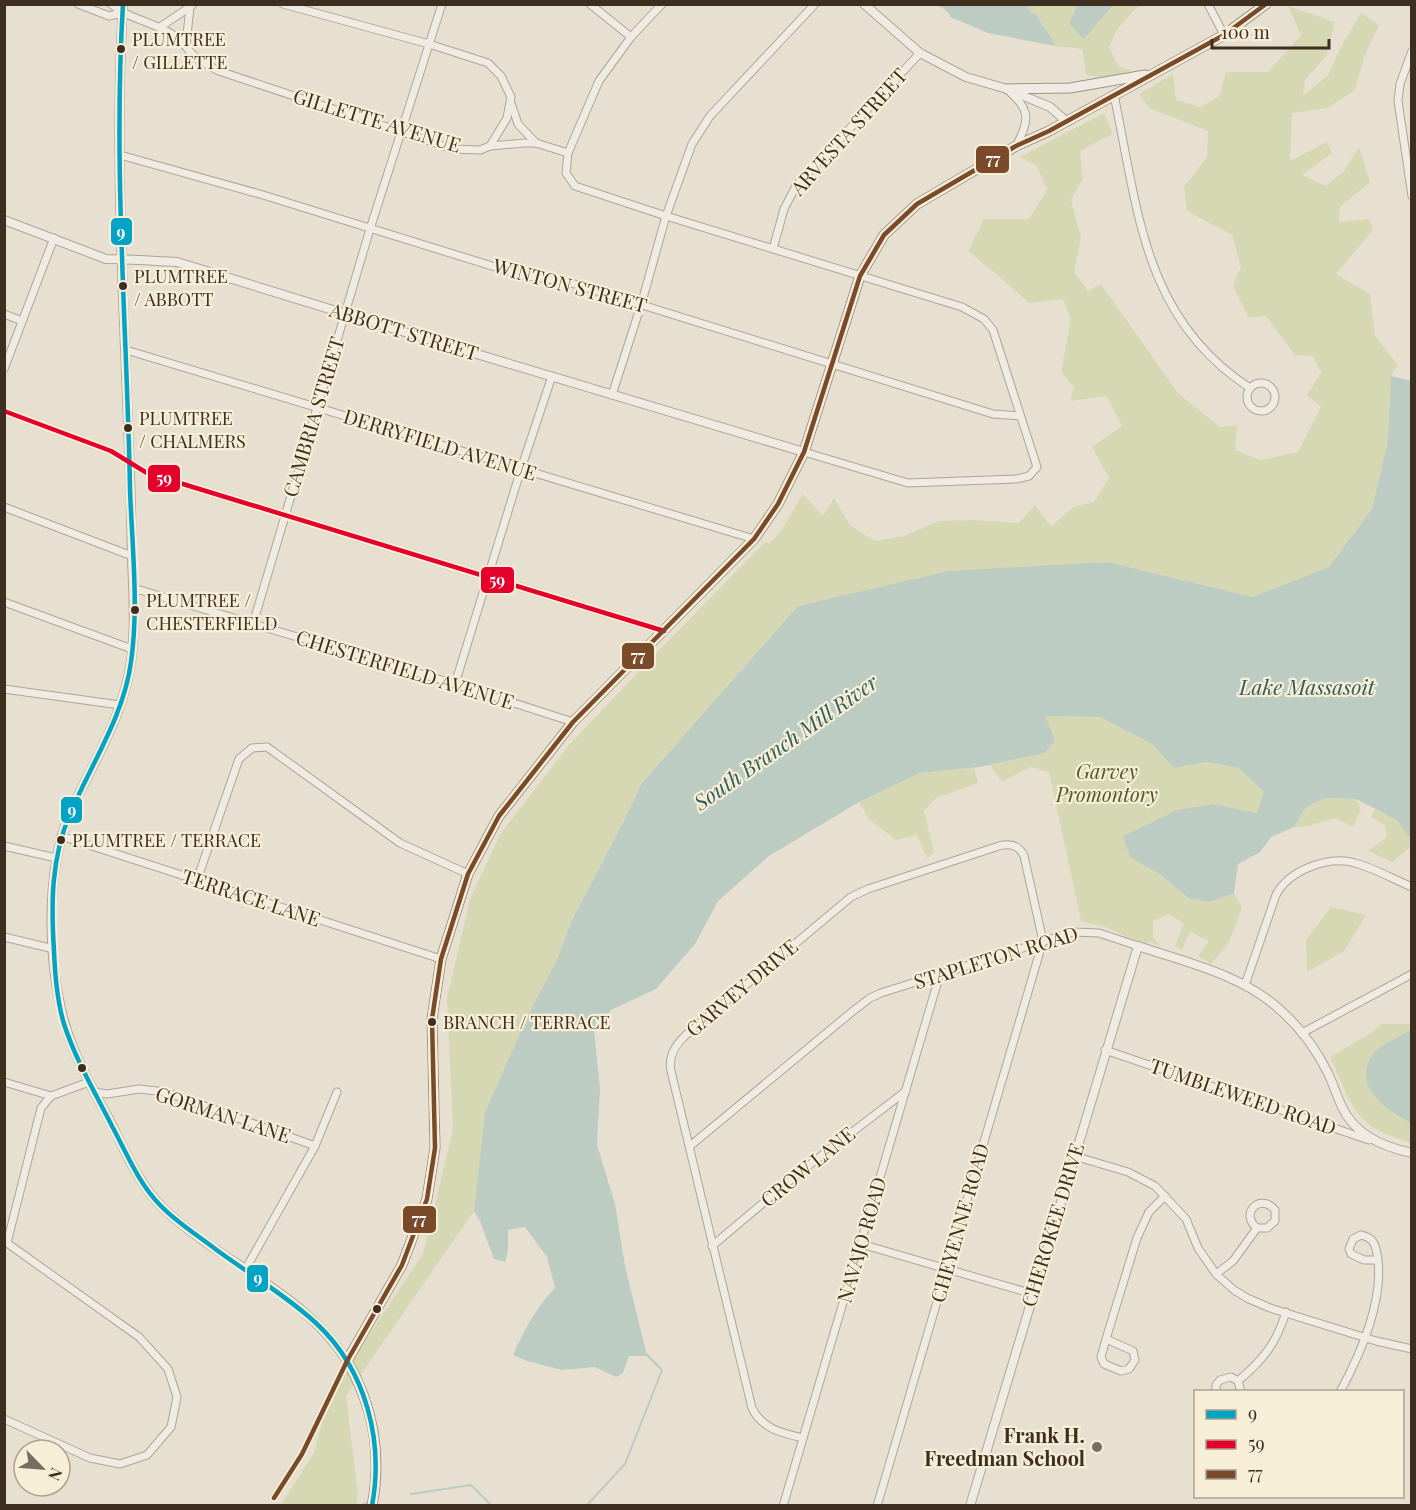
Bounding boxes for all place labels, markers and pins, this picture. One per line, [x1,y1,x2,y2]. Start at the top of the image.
place label: PLUMTREE / GILLETTE [132,27,227,74]
marker: PLUMTREE / GILLETTE [115,43,127,55]
place label: PLUMTREE / ABBOTT [134,264,228,311]
marker: PLUMTREE / ABBOTT [117,280,129,292]
place label: PLUMTREE / CHALMERS [139,406,246,453]
marker: PLUMTREE / CHALMERS [122,422,134,434]
place label: PLUMTREE / CHESTERFIELD [146,588,277,635]
marker: PLUMTREE / CHESTERFIELD [129,604,141,616]
place label: PLUMTREE / TERRACE [72,828,261,852]
marker: PLUMTREE / TERRACE [55,834,67,846]
place label: BRANCH / TERRACE [443,1010,611,1034]
marker: BRANCH / TERRACE [426,1016,438,1028]
unlabelled marker [76,1062,88,1074]
unlabelled marker [371,1303,383,1315]
place label: Frank H. Freedman School [924,1421,1085,1471]
marker: Frank H. Freedman School [1090,1440,1104,1454]

